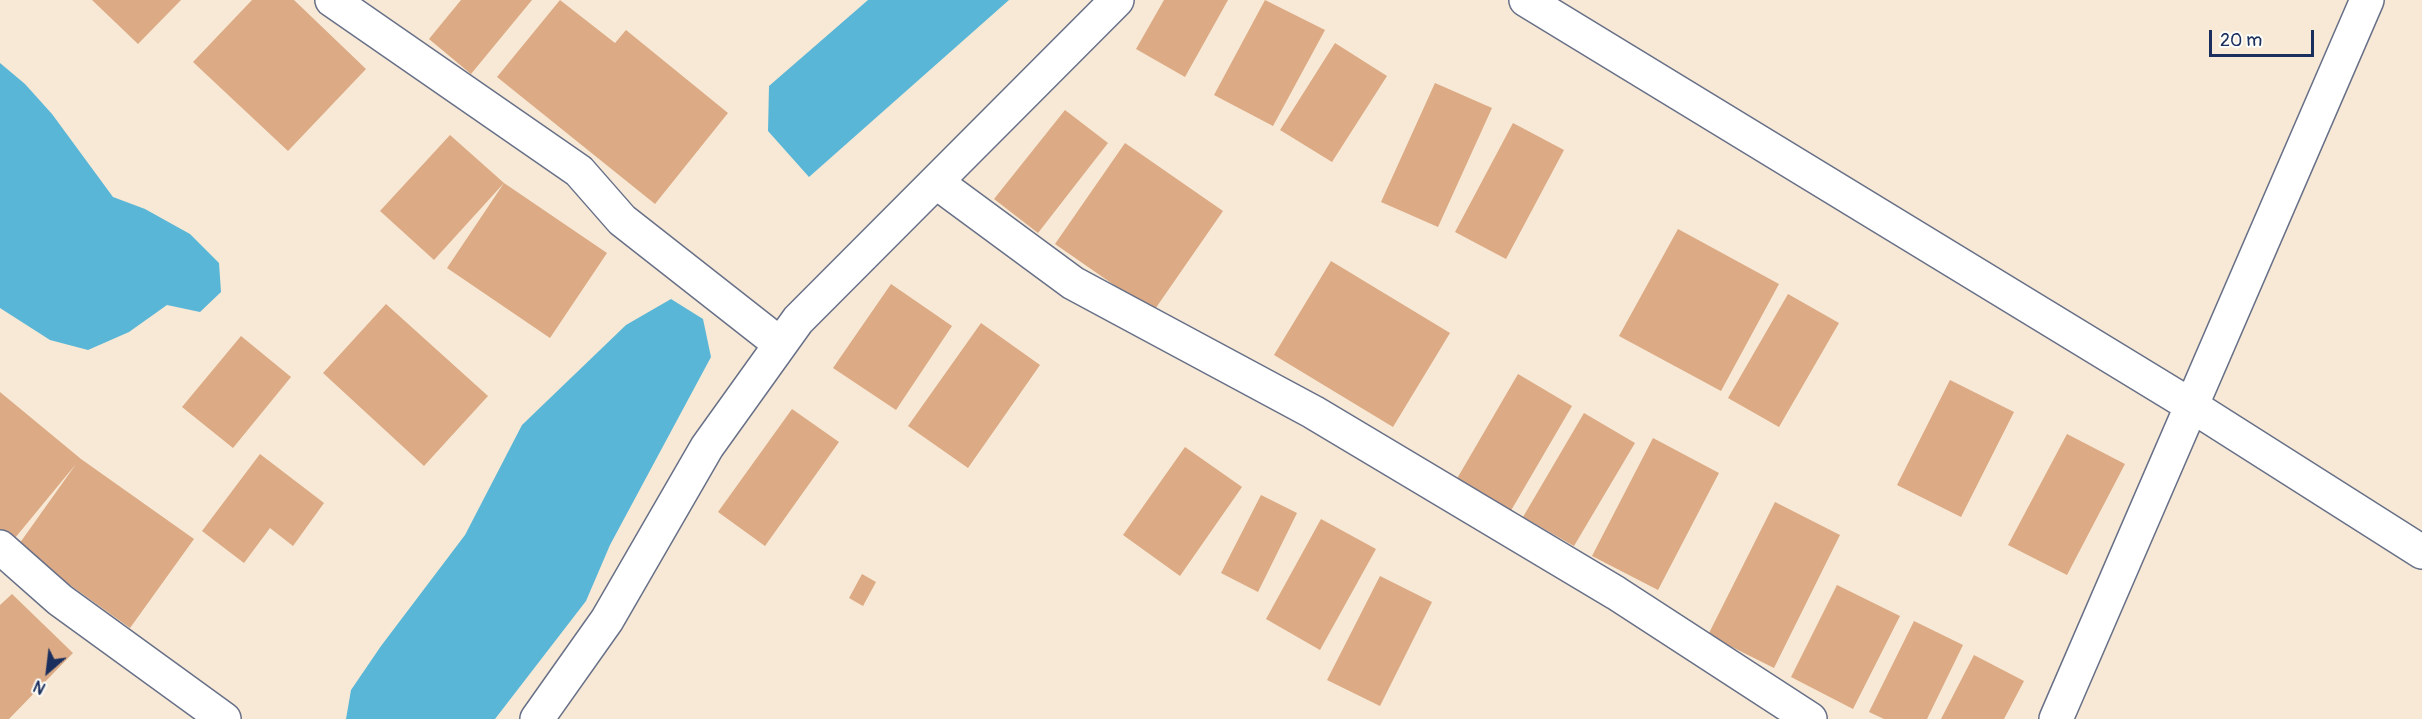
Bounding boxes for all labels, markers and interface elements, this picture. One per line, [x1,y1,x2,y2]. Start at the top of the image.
scale bar [2212,18,2317,56]
text: 20 m [2220,29,2262,52]
north arrow [18,641,78,701]
text: N [30,676,49,698]

